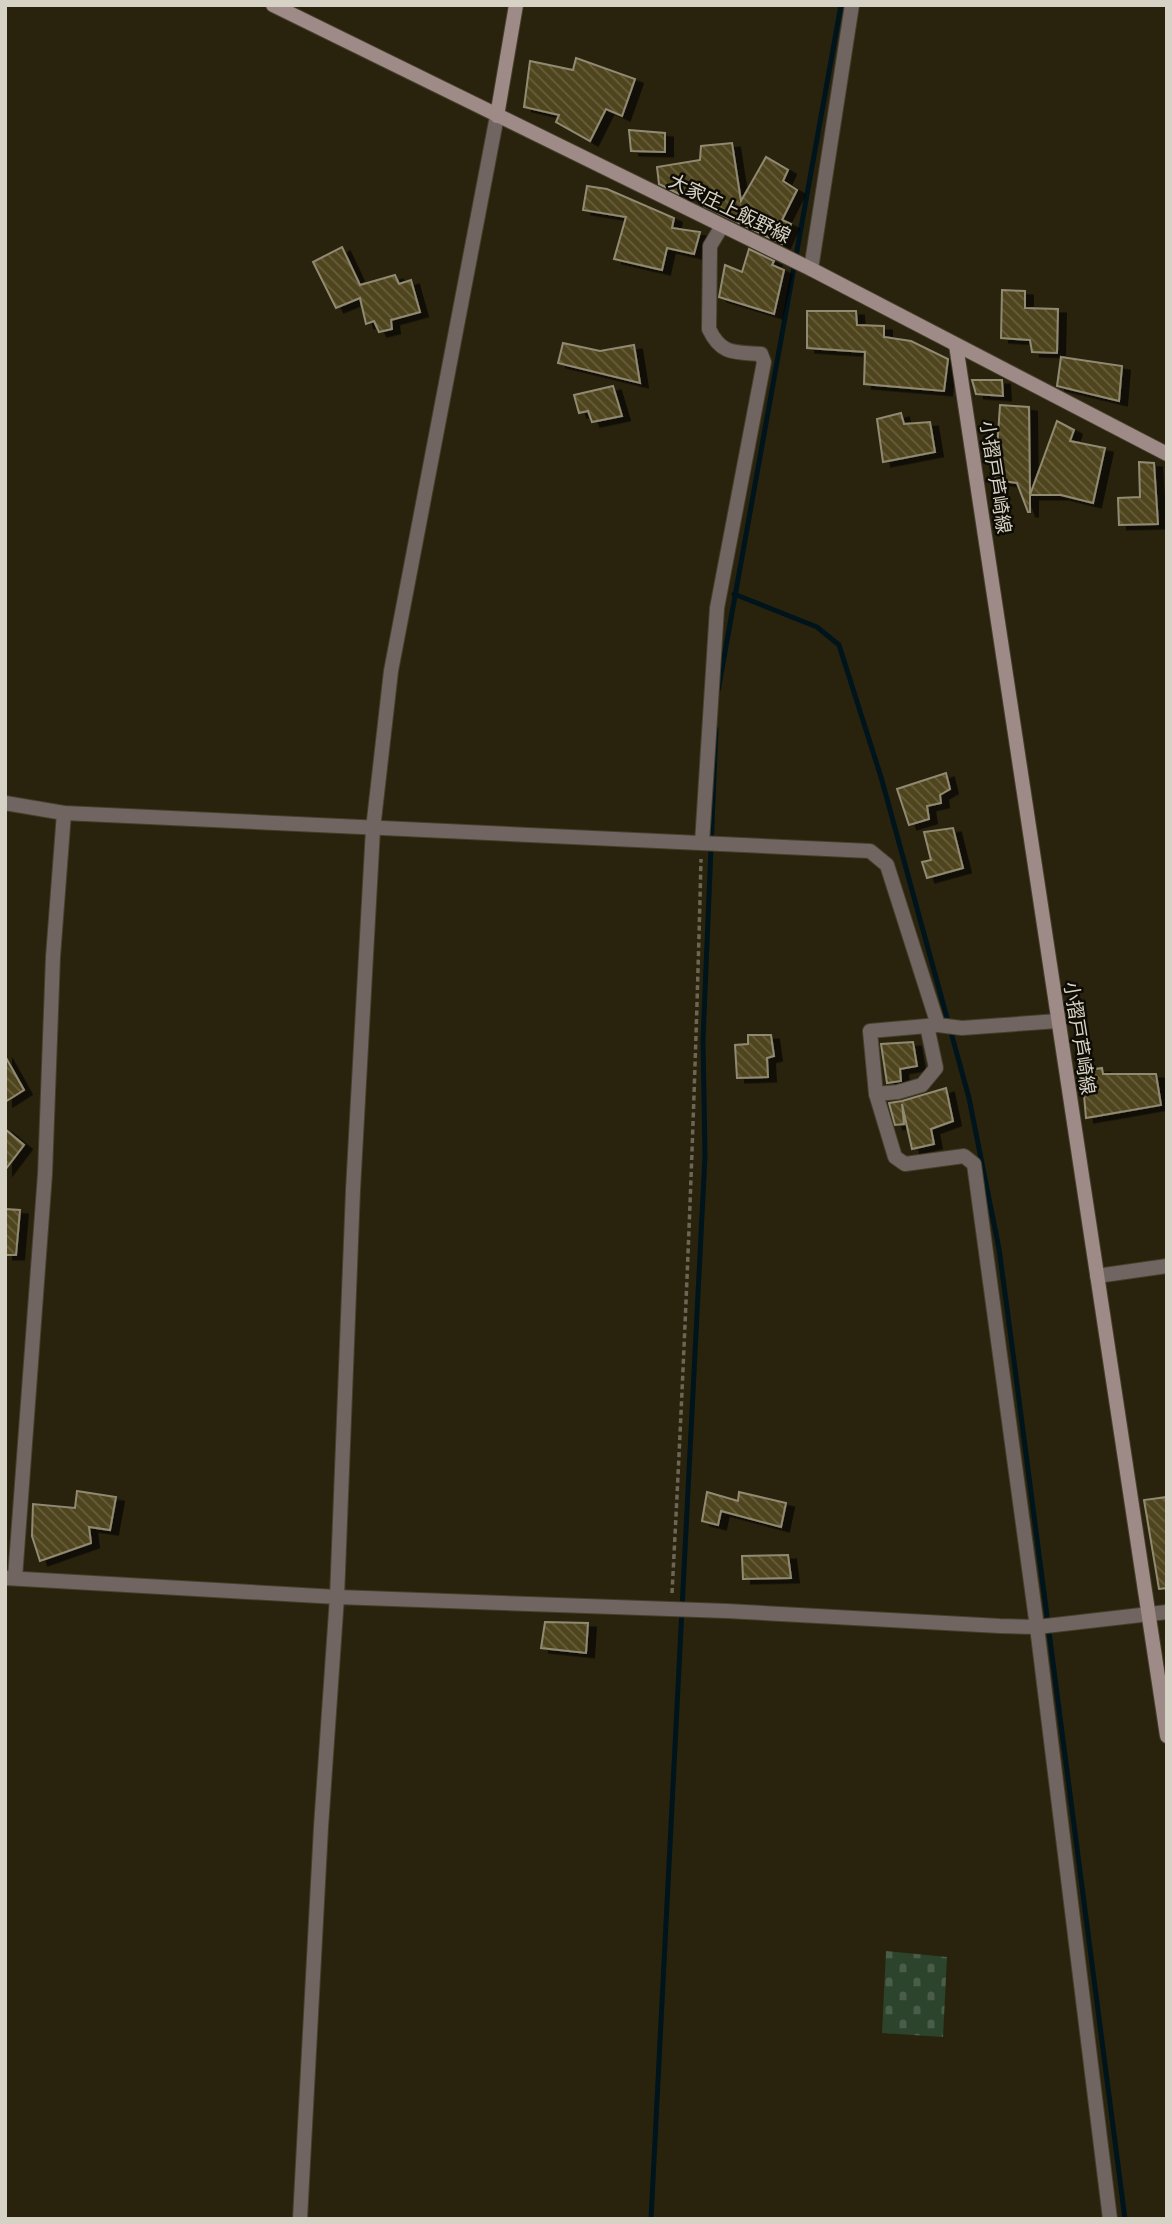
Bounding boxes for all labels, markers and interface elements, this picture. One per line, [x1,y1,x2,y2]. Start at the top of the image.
street label: 大家庄上飯野線 [665,169,795,247]
street label: 小摺戸芦崎線 [976,419,1016,535]
street label: 小摺戸芦崎線 [1060,980,1100,1096]

